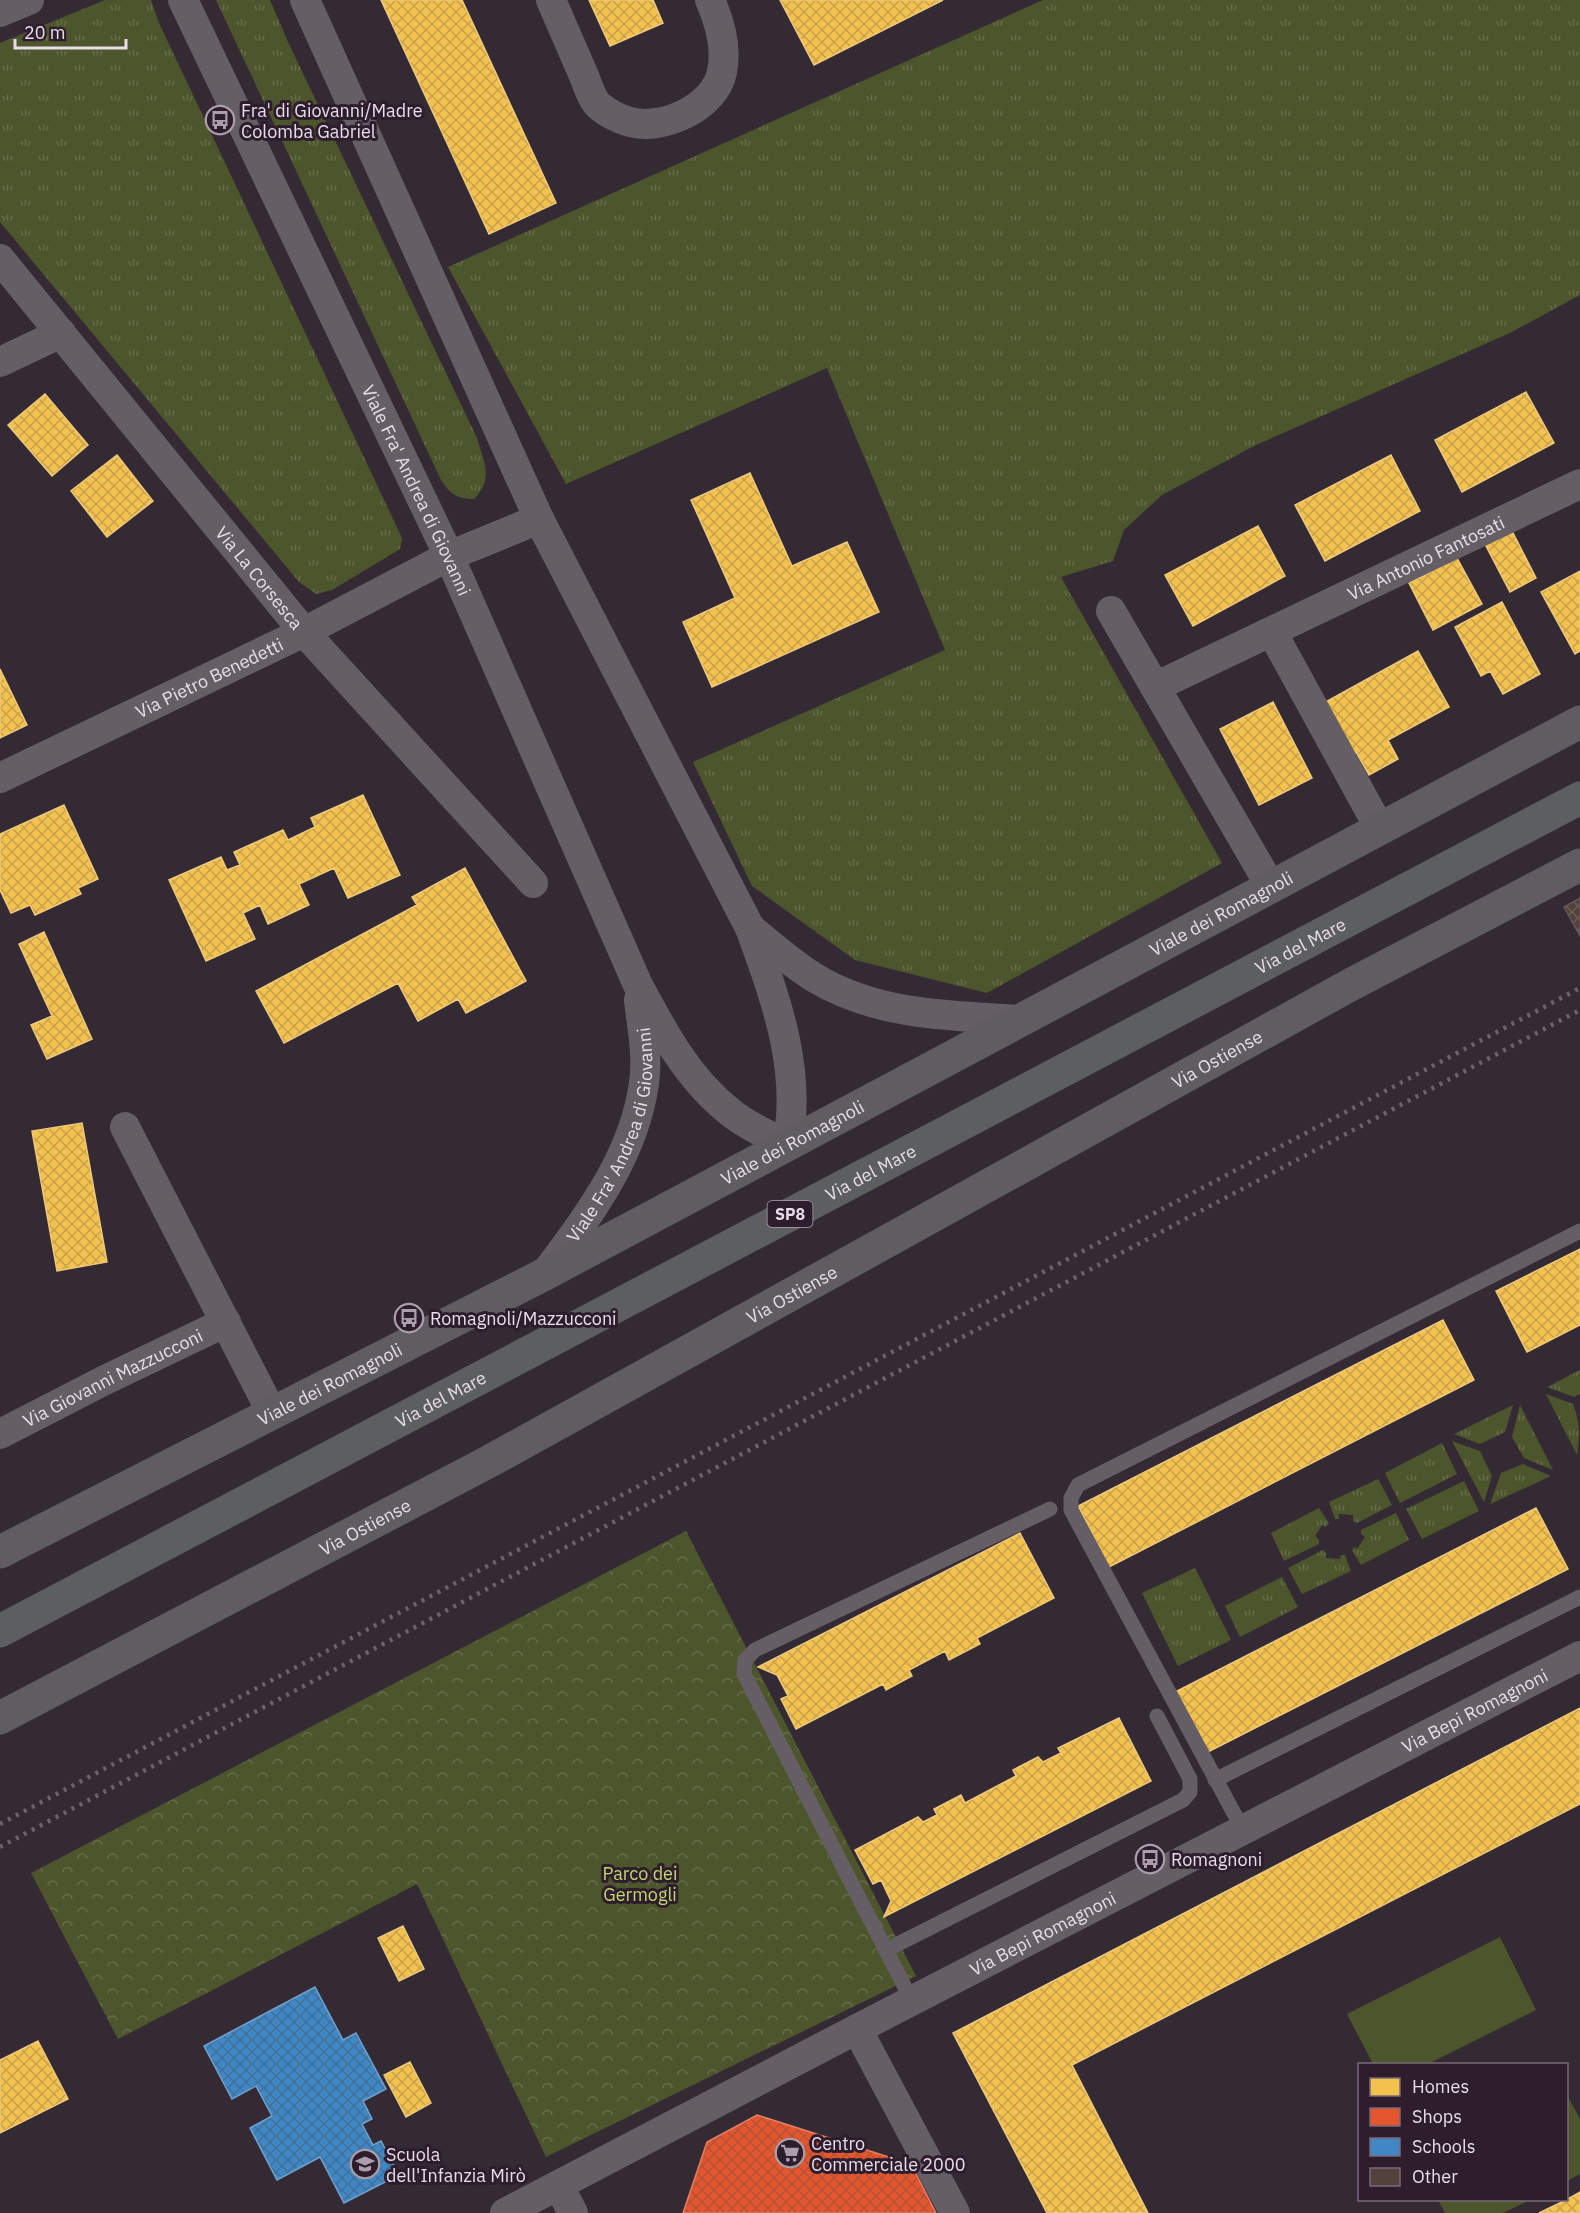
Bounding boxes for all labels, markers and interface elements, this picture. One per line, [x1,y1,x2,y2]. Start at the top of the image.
scale bar [15,12,126,50]
text: 20 m [24,21,66,44]
place label: Fra' di Giovanni/Madre Colomba Gabriel [241,99,423,143]
bus stop icon: Fra' di Giovanni/Madre Colomba Gabriel [204,104,236,136]
street label: Viale Fra' Andrea di Giovanni [357,381,476,599]
street label: Via Antonio Fantosati [1343,510,1508,605]
street label: Via La Corsesca [211,521,309,634]
street label: Via Pietro Benedetti [132,632,287,723]
street label: Viale dei Romagnoli [1145,866,1297,961]
street label: Via del Mare [1251,912,1350,979]
street label: Via Ostiense [1167,1024,1266,1093]
street label: Viale Fra' Andrea di Giovanni [561,1026,657,1246]
street label: Viale dei Romagnoli [717,1095,868,1190]
street label: Via del Mare [821,1139,920,1205]
road number: SP8 [768,1201,812,1227]
street label: Via Ostiense [742,1260,841,1328]
bus stop icon: Romagnoli/Mazzucconi [393,1302,425,1334]
place label: Romagnoli/Mazzucconi [430,1307,617,1330]
street label: Via Giovanni Mazzucconi [19,1323,206,1432]
street label: Viale dei Romagnoli [253,1337,406,1430]
street label: Via del Mare [391,1365,490,1432]
street label: Via Ostiense [315,1493,415,1560]
street label: Via Bepi Romagnoni [1397,1663,1552,1758]
bus stop icon: Romagnoni [1134,1843,1166,1875]
place label: Romagnoni [1171,1848,1262,1871]
park label: Parco dei Germogli [603,1862,677,1906]
street label: Via Bepi Romagnoni [966,1886,1120,1980]
legend [1358,2063,1568,2201]
text: Homes [1412,2075,1469,2098]
text: Shops [1412,2105,1462,2128]
place label: Centro Commerciale 2000 [811,2132,965,2176]
text: Schools [1412,2135,1476,2158]
supermarket icon: Centro Commerciale 2000 [774,2137,806,2169]
place label: Scuola dell'Infanzia Mirò [386,2143,526,2187]
school or university icon: Scuola dell'Infanzia Mirò [349,2148,381,2180]
text: Other [1412,2165,1458,2188]

